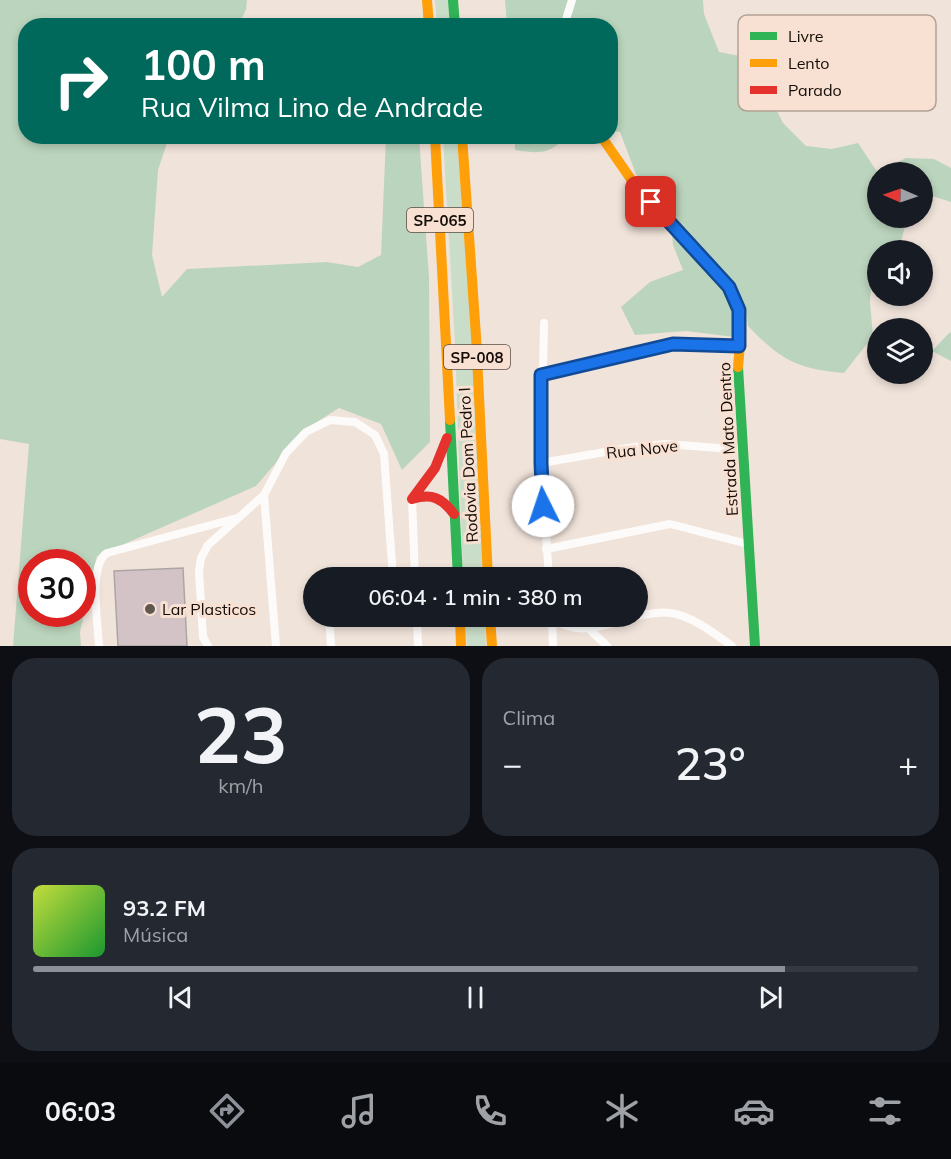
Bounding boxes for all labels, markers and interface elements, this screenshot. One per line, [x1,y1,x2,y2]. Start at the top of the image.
legend [738,15,936,111]
text: Livre [788,26,823,46]
text: 100 m [141,38,266,91]
icon: right [42,42,120,120]
text: Lento [788,53,829,73]
text: Parado [788,80,842,100]
text: Rua Vilma Lino de Andrade [141,90,483,124]
north arrow [867,162,933,228]
map controls [867,162,933,384]
pin [625,176,676,227]
icon: arrive [634,185,667,218]
road number: SP-065 [407,208,473,232]
button: sound [867,240,933,306]
button: layers [867,318,933,384]
road number: SP-008 [444,345,510,369]
street label: Estrada Mato Dentro [714,362,742,516]
street label: Rodovia Dom Pedro I [454,387,482,543]
street label: Rua Nove [605,435,679,463]
position arrow [511,474,575,538]
speed limit sign: 30 [18,549,96,627]
text: 06:04 · 1 min · 380 m [368,583,583,611]
place label: Lar Plasticos [162,599,256,619]
marker: Lar Plasticos [143,602,157,616]
text: 23 [194,685,288,783]
text: Clima [503,705,555,730]
text: 23° [675,735,746,791]
text: − [503,743,522,784]
text: + [898,743,918,784]
text: km/h [218,773,263,798]
text: 93.2 FM [123,894,206,922]
text: Música [123,922,188,947]
icon: previous [164,981,197,1014]
icon: pause [459,981,492,1014]
icon: next [754,981,787,1014]
icon: directions [206,1090,248,1132]
icon: music [338,1090,380,1132]
icon: phone [469,1090,511,1132]
icon: climate [601,1090,643,1132]
icon: car [733,1090,775,1132]
icon: filters [864,1090,906,1132]
text: 06:03 [45,1094,116,1128]

